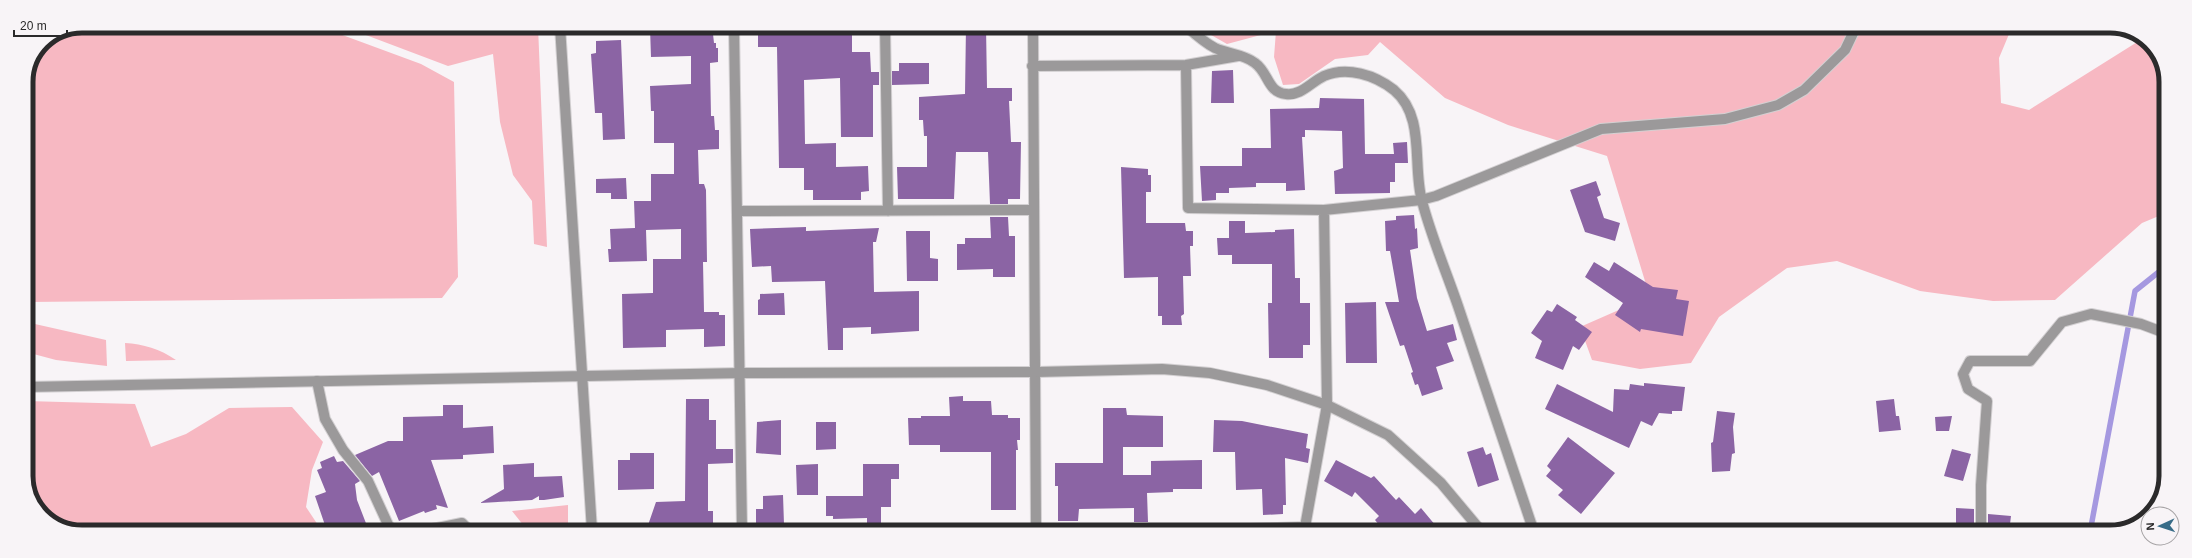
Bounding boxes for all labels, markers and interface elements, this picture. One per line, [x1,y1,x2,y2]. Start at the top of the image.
scale bar [14,12,67,38]
text: 20 m [20,19,47,33]
north arrow [2140,506,2180,546]
text: N [2144,522,2156,531]

